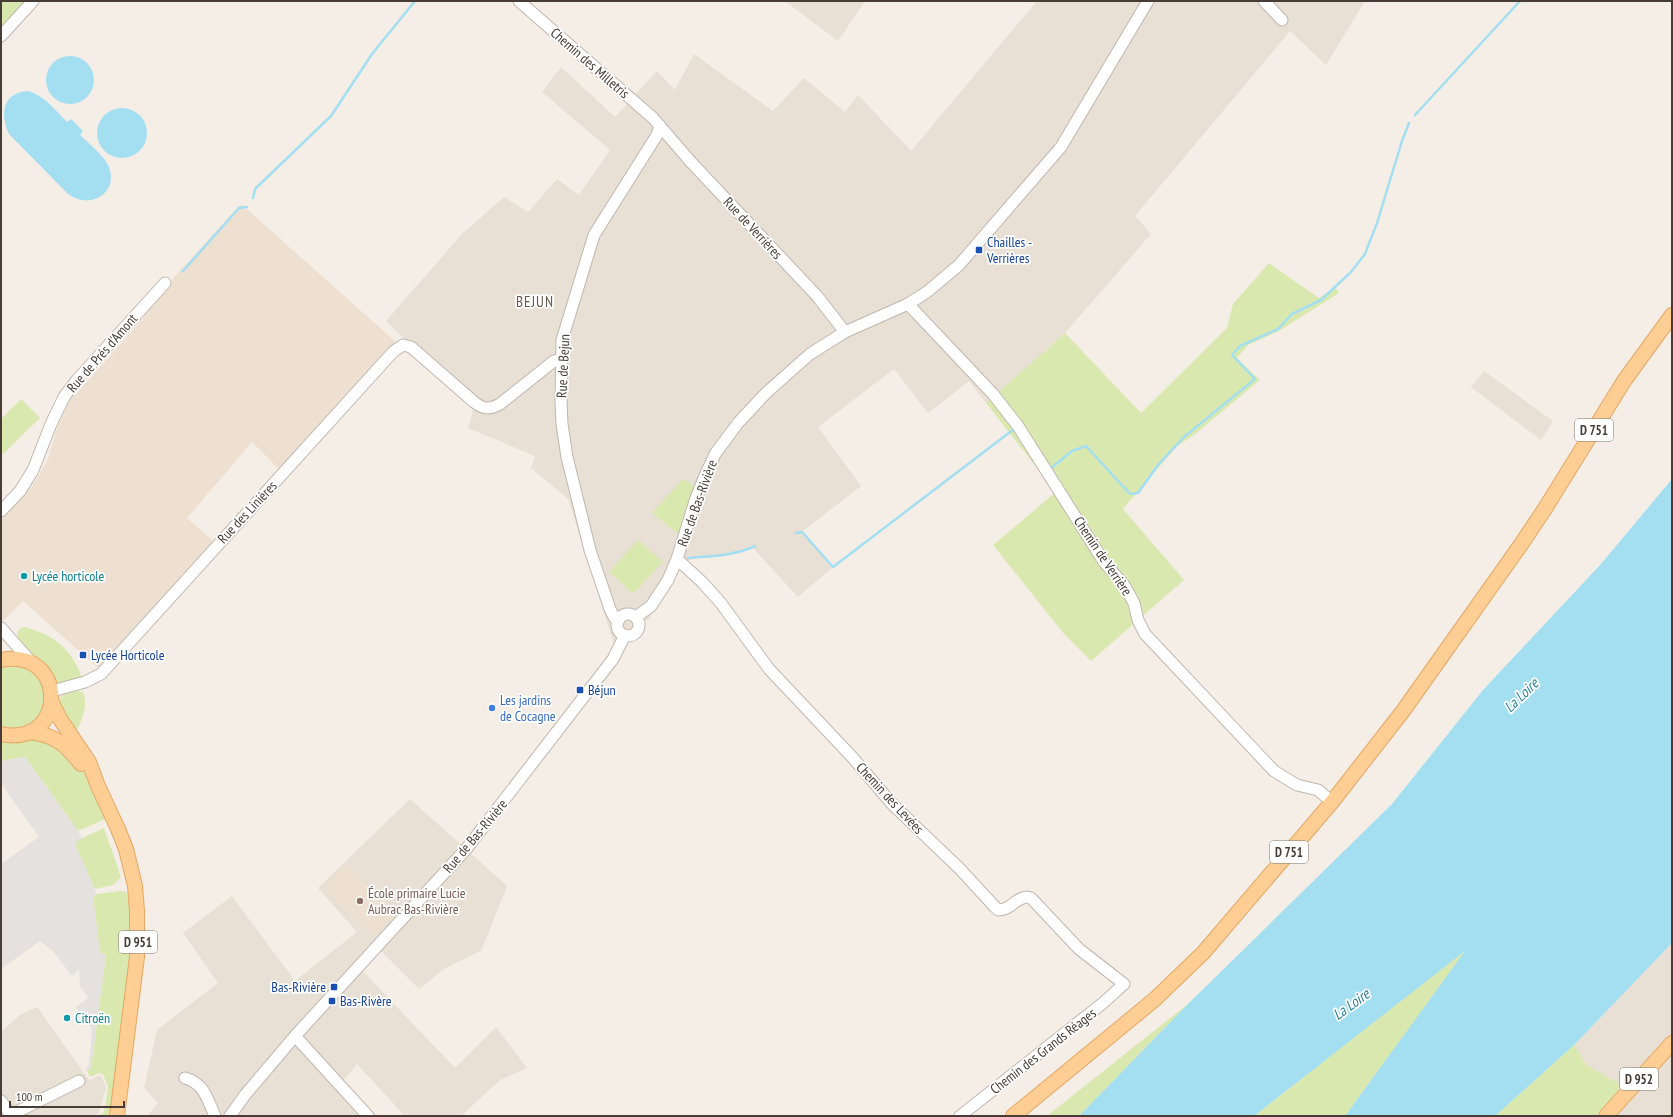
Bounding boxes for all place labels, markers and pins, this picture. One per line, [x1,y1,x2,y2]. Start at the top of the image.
place label: Chailles - Verrières [986,233,1032,267]
marker: Chailles - Verrières [974,245,984,255]
place label: Lycée horticole [32,567,104,585]
marker: Lycée horticole [19,571,29,581]
place label: Lycée Horticole [91,646,165,664]
marker: Lycée Horticole [78,650,88,660]
place label: Béjun [588,681,616,699]
marker: Béjun [575,685,585,695]
place label: Les jardins de Cocagne [500,691,556,725]
marker: Les jardins de Cocagne [487,703,497,713]
place label: École primaire Lucie Aubrac Bas-Rivière [368,884,466,918]
marker: École primaire Lucie Aubrac Bas-Rivière [355,896,365,906]
place label: Bas-Rivière [271,978,326,996]
marker: Bas-Rivière [329,982,339,992]
place label: Bas-Rivère [340,992,392,1010]
marker: Bas-Rivère [327,996,337,1006]
place label: Citroën [75,1009,110,1027]
marker: Citroën [62,1013,72,1023]

